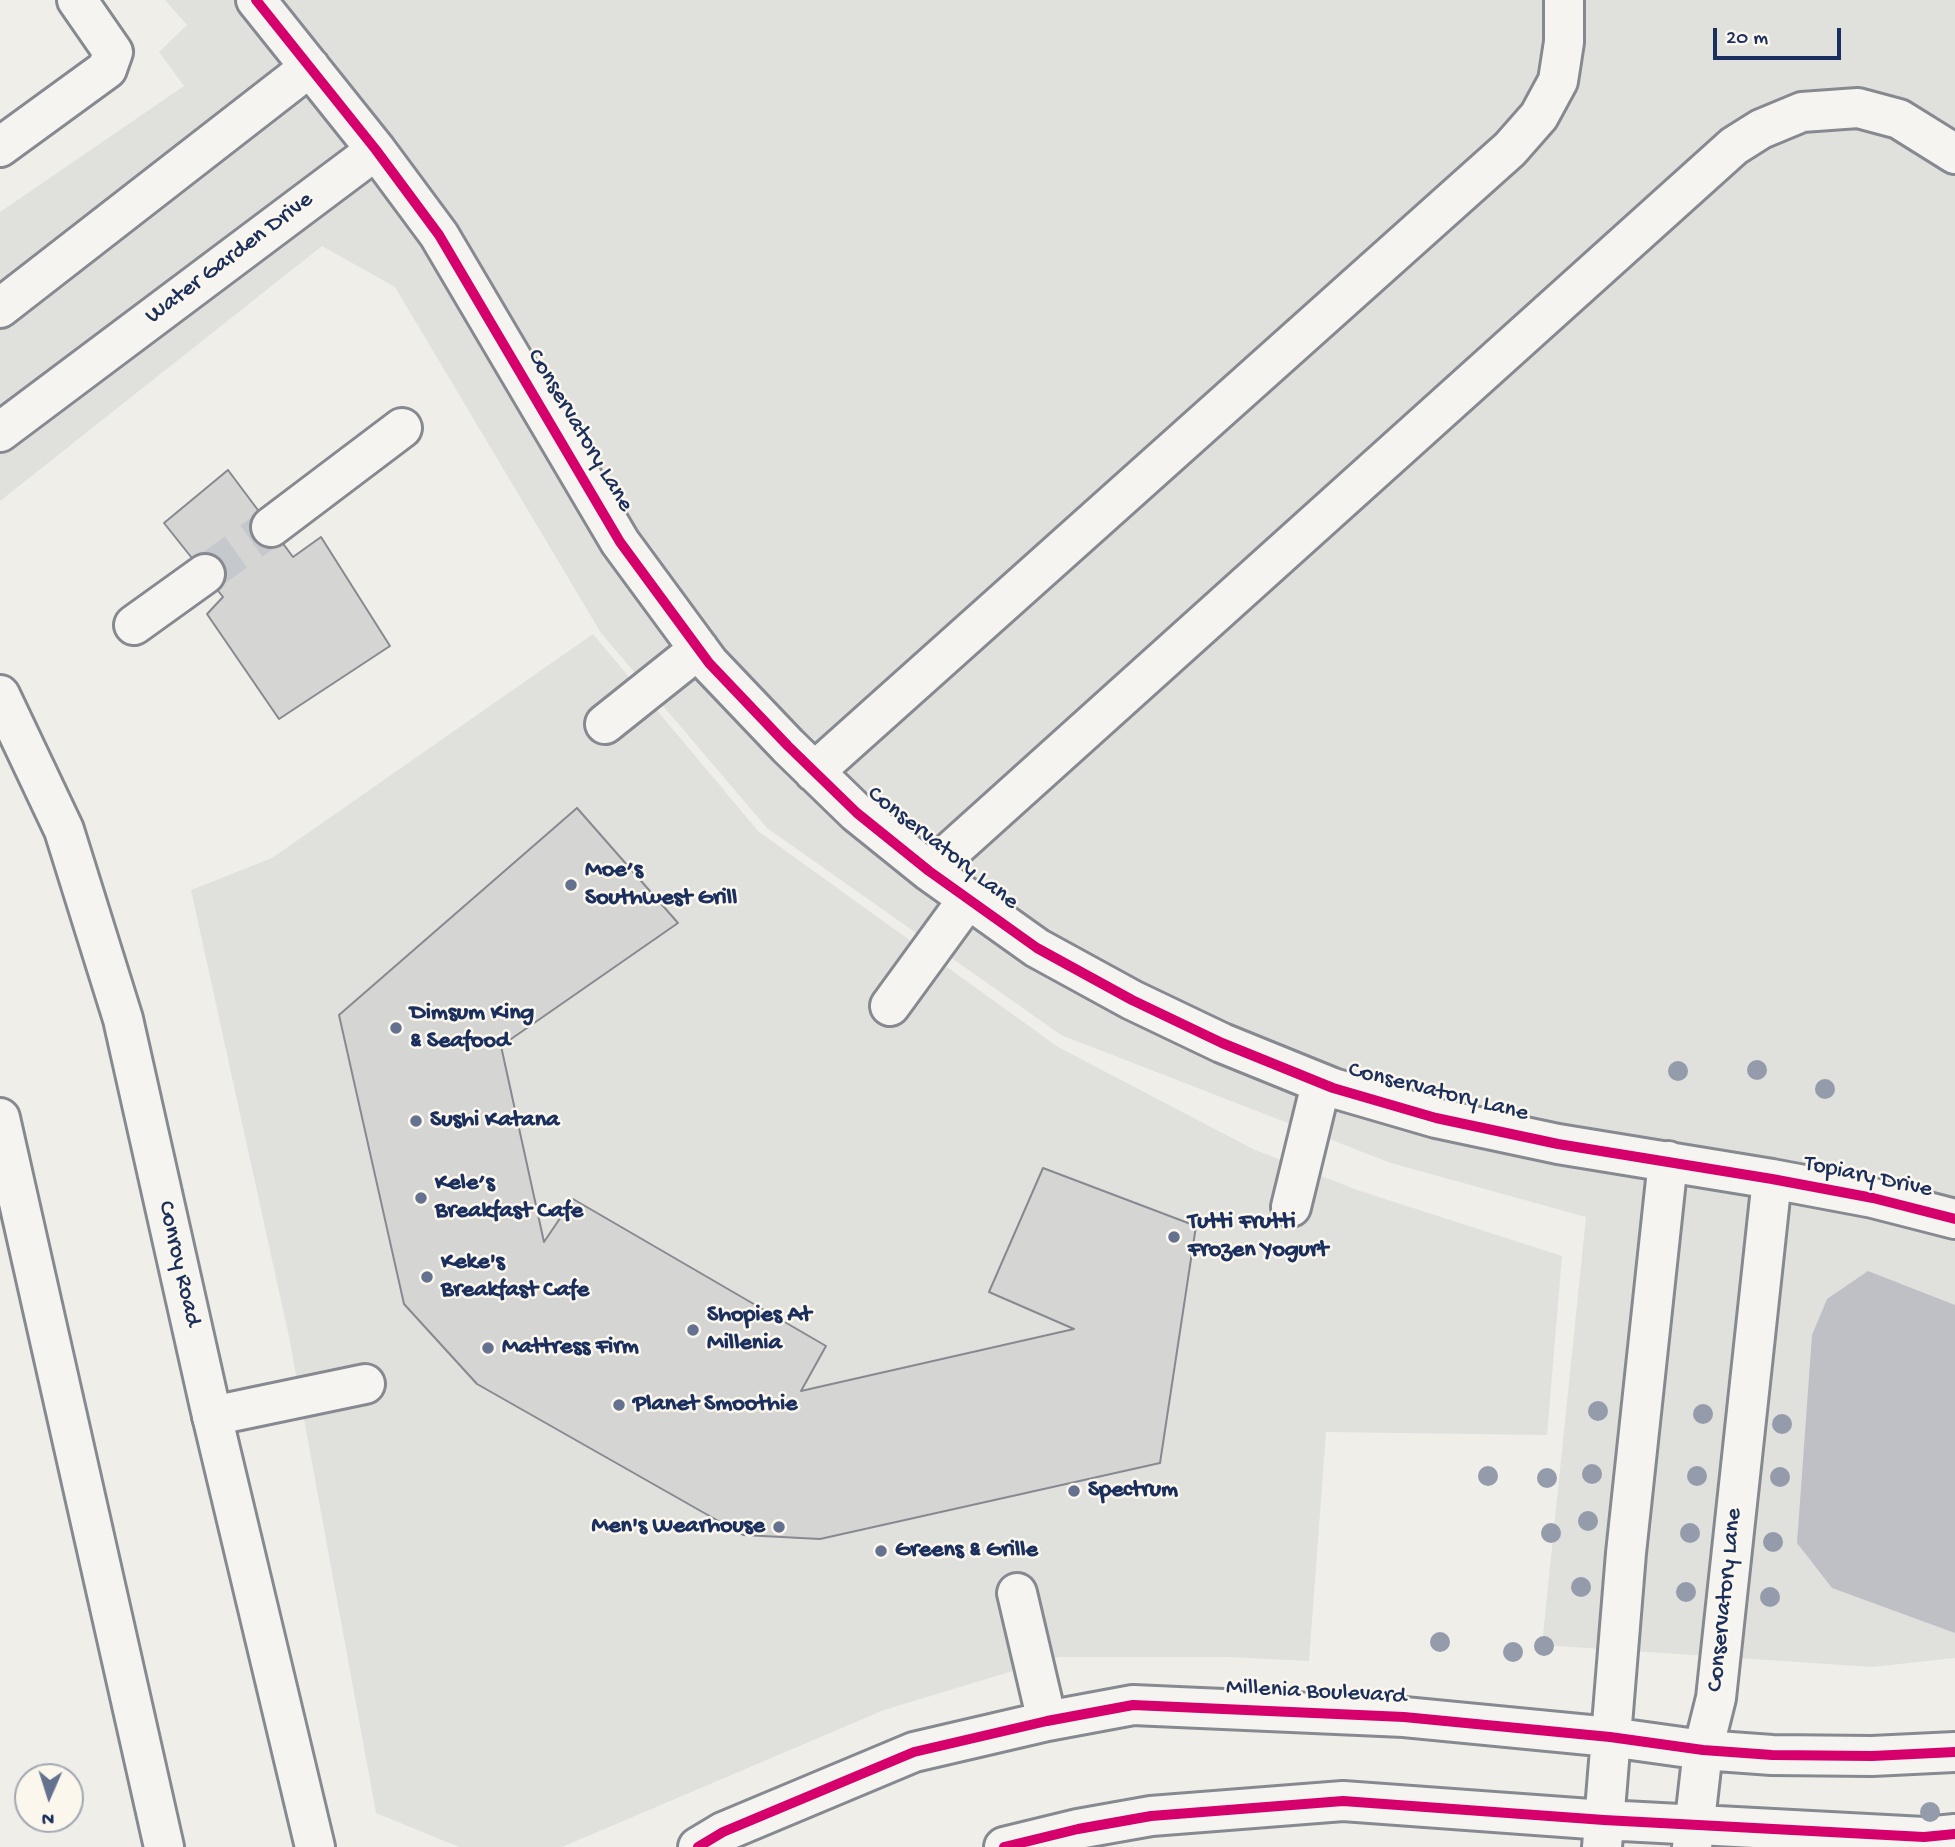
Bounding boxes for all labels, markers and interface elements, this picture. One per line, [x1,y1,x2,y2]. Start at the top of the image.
scale bar [1717,14,1845,58]
text: 20 m [1726,27,1768,52]
street label: Water Garden Drive [140,186,320,332]
street label: Conservatory Lane [519,344,639,518]
street label: Conservatory Lane [860,781,1024,917]
place label: Moe’s Southwest Grill [585,857,737,913]
marker: Moe’s Southwest Grill [563,877,579,893]
place label: Dimsum King & Seafood [410,1000,534,1056]
marker: Dimsum King & Seafood [388,1020,404,1036]
street label: Conservatory Lane [1345,1057,1531,1129]
place label: Sushi Katana [430,1107,559,1135]
marker: Sushi Katana [408,1113,424,1129]
street label: Topiary Drive [1801,1150,1935,1206]
place label: Kele’s Breakfast Cafe [435,1170,583,1226]
marker: Kele’s Breakfast Cafe [413,1190,429,1206]
street label: Conroy Road [150,1199,206,1329]
place label: Tutti Frutti Frozen Yogurt [1188,1209,1328,1265]
marker: Tutti Frutti Frozen Yogurt [1166,1229,1182,1245]
place label: Keke's Breakfast Cafe [441,1249,589,1305]
marker: Keke's Breakfast Cafe [419,1269,435,1285]
place label: Shopies At Millenia [707,1302,811,1358]
marker: Shopies At Millenia [685,1322,701,1338]
place label: Mattress Firm [502,1334,639,1362]
marker: Mattress Firm [480,1340,496,1356]
place label: Planet Smoothie [633,1391,797,1419]
marker: Planet Smoothie [611,1397,627,1413]
place label: Spectrum [1088,1477,1178,1505]
marker: Spectrum [1066,1483,1082,1499]
street label: Conservatory Lane [1702,1507,1750,1693]
place label: Men's Wearhouse [592,1513,765,1541]
marker: Men's Wearhouse [771,1519,787,1535]
place label: Greens & Grille [895,1537,1038,1565]
marker: Greens & Grille [873,1543,889,1559]
street label: Millenia Boulevard [1225,1674,1407,1712]
north arrow [14,1763,84,1833]
text: N [41,1806,55,1829]

